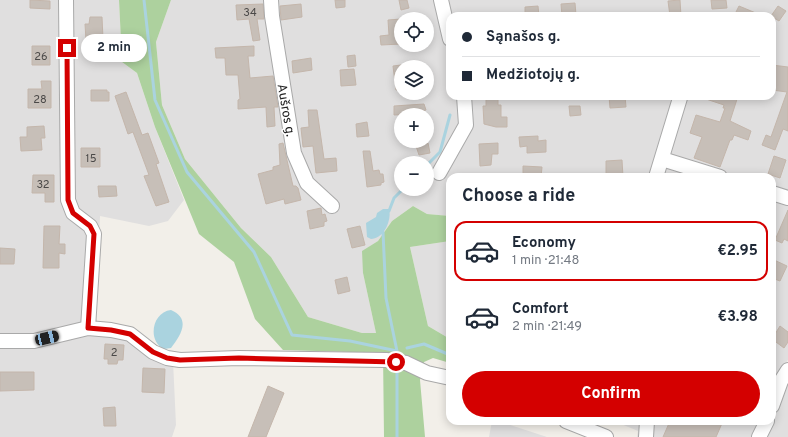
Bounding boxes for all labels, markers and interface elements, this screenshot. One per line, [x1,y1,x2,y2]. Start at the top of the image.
house number: 34 [243,6,257,20]
map controls [394,12,434,196]
button: locate [394,12,434,52]
text: Sąnašos g. [486,28,560,47]
callout: 2 min [81,34,147,62]
route end [58,39,76,57]
text: 2 min [97,40,131,56]
house number: 26 [34,50,48,64]
button: layers [394,60,434,100]
text: Medžiotojų g. [486,66,580,85]
street label: Aušros g. [273,83,298,138]
house number: 28 [33,93,47,107]
button: + [394,108,434,148]
house number: 15 [86,152,97,166]
button: − [394,156,434,196]
house number: 32 [36,178,50,192]
text: Choose a ride [462,185,575,208]
icon: car [464,233,500,269]
text: Economy [512,234,576,253]
text: €2.95 [717,242,758,261]
text: 1 min · 21:48 [512,253,579,269]
icon: car [464,299,500,335]
text: Comfort [512,300,569,319]
text: €3.98 [718,308,758,327]
text: 2 min · 21:49 [512,319,582,335]
car [34,329,60,347]
house number: 2 [111,346,117,360]
route start [387,353,405,371]
button: Confirm [462,371,760,417]

